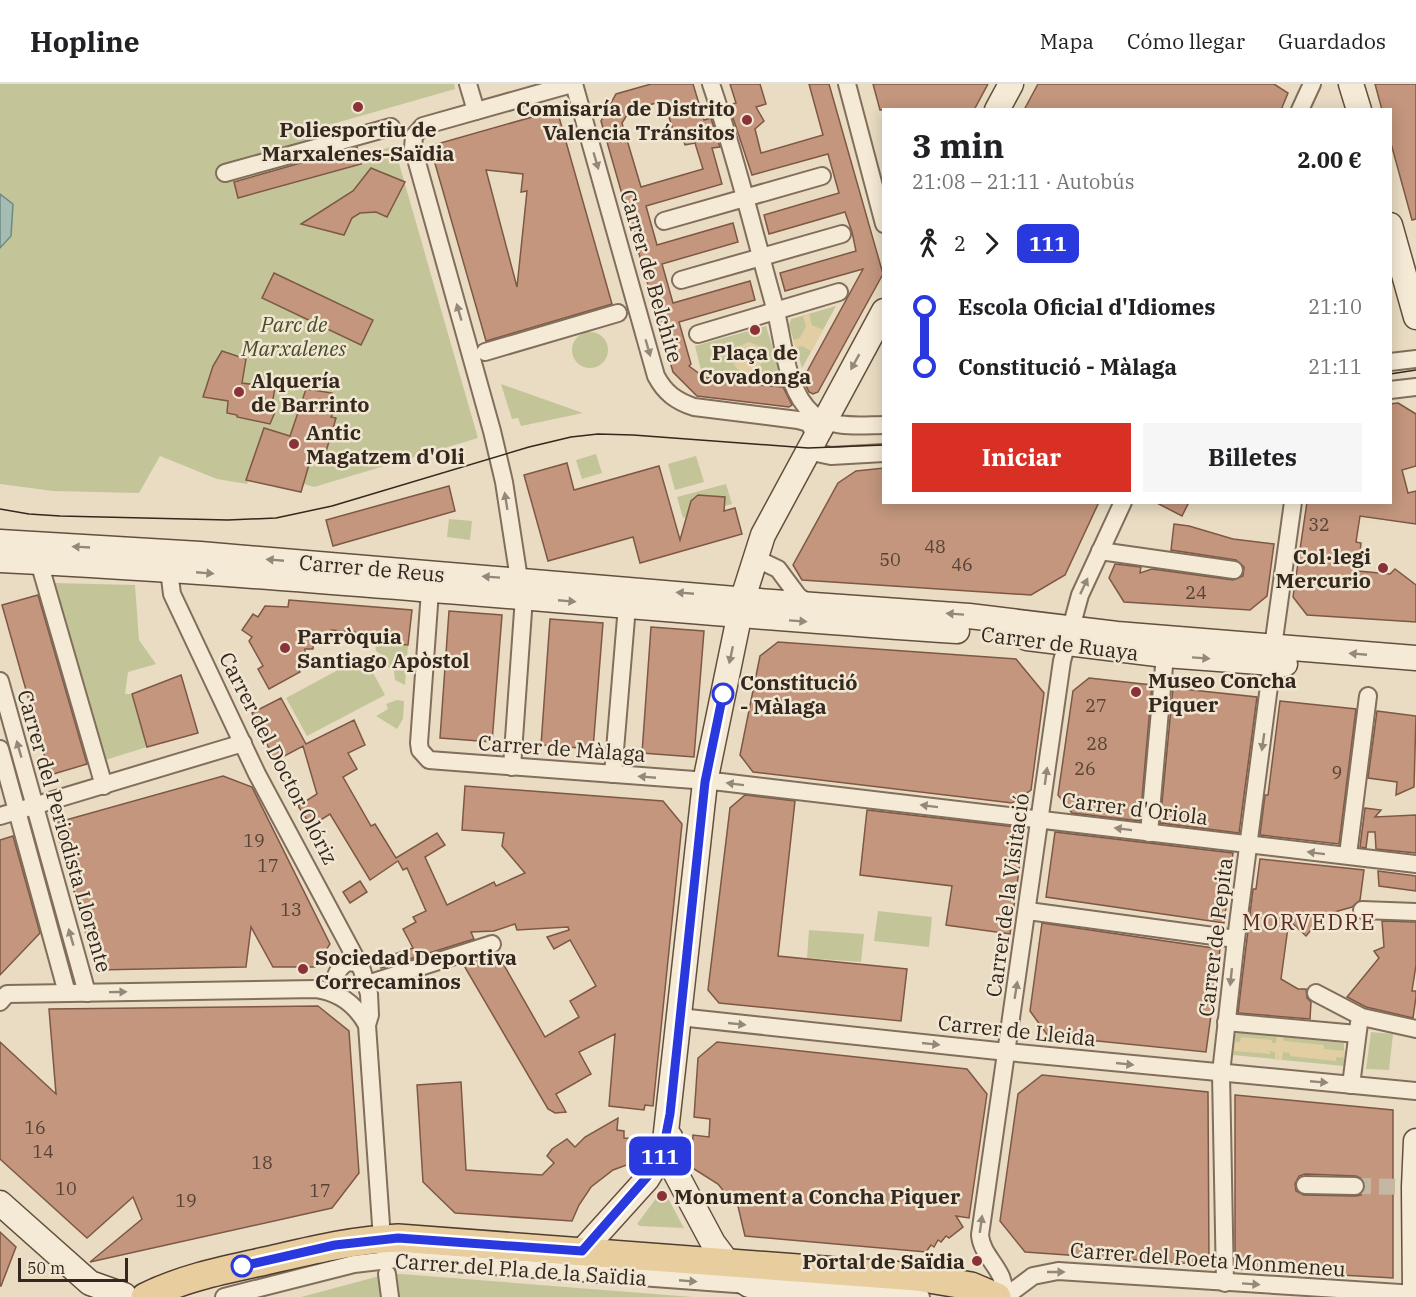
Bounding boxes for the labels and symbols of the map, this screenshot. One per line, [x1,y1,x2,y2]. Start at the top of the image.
place label: Comisaría de Distrito Valencia Tránsitos [516,94,735,146]
marker: Poliesportiu de Marxalenes-Saïdia [351,100,365,114]
marker: Comisaría de Distrito Valencia Tránsitos [740,113,754,127]
place label: Poliesportiu de Marxalenes-Saïdia [262,115,454,167]
one-way arrow [591,151,601,170]
street label: Carrer de Belchite [614,186,690,366]
one-way arrow [454,302,463,320]
park label: Parc de Marxalenes [241,310,347,362]
marker: Plaça de Covadonga [748,323,762,337]
place label: Plaça de Covadonga [699,338,811,390]
one-way arrow [644,339,654,357]
one-way arrow [850,354,860,371]
place label: Alquería de Barrinto [251,366,370,418]
marker: Alquería de Barrinto [232,385,246,399]
place label: Antic Magatzem d'Oli [306,418,465,470]
marker: Antic Magatzem d'Oli [287,437,301,451]
one-way arrow [502,491,511,510]
house number: 32 [1308,513,1330,536]
house number: 48 [924,535,946,558]
one-way arrow [71,542,90,551]
place label: Col·legi Mercurio [1276,542,1371,594]
street label: Carrer de Reus [298,548,446,588]
house number: 50 [879,548,901,571]
house number: 46 [951,553,973,576]
one-way arrow [266,555,285,565]
marker: Col·legi Mercurio [1376,561,1390,575]
one-way arrow [196,568,215,577]
one-way arrow [481,572,500,582]
one-way arrow [1080,577,1089,594]
house number: 24 [1185,581,1207,604]
one-way arrow [676,588,695,598]
one-way arrow [558,596,577,606]
one-way arrow [945,610,964,619]
one-way arrow [788,616,807,626]
street label: Carrer de Ruaya [980,619,1140,667]
place label: Parròquia Santiago Apòstol [297,622,470,674]
marker: Parròquia Santiago Apòstol [278,641,292,655]
one-way arrow [726,646,735,665]
street label: Carrer del Doctor Olóriz [213,647,345,869]
one-way arrow [1348,649,1367,658]
one-way arrow [1191,653,1210,663]
place label: Museo Concha Piquer [1148,666,1297,718]
place label: Constitució - Màlaga [740,668,857,720]
marker: Constitució - Màlaga [712,683,734,705]
marker: Museo Concha Piquer [1129,685,1143,699]
street label: Carrer del Periodista Llorente [11,687,119,975]
house number: 27 [1085,694,1107,717]
street label: Carrer de Màlaga [477,728,647,768]
house number: 28 [1086,732,1108,755]
one-way arrow [1258,733,1267,752]
one-way arrow [14,740,23,758]
house number: 26 [1074,757,1096,780]
house number: 9 [1332,761,1342,784]
one-way arrow [1042,766,1051,785]
one-way arrow [637,772,656,781]
one-way arrow [726,779,745,789]
street label: Carrer d'Oriola [1060,785,1210,831]
street label: Carrer de la Visitació [979,791,1035,999]
one-way arrow [919,802,938,811]
one-way arrow [1113,825,1132,834]
house number: 19 [243,829,265,852]
one-way arrow [1307,848,1326,858]
house number: 17 [257,854,279,877]
street label: Carrer de Pepita [1191,856,1239,1018]
house number: 13 [280,898,302,921]
district label: MORVEDRE [1242,907,1376,936]
one-way arrow [66,927,75,945]
place label: Sociedad Deportiva Correcaminos [315,943,517,995]
marker: Sociedad Deportiva Correcaminos [296,962,310,976]
one-way arrow [1226,968,1236,987]
one-way arrow [1012,980,1021,999]
one-way arrow [109,988,128,997]
street label: Carrer de Lleida [937,1008,1097,1052]
one-way arrow [727,1019,746,1029]
one-way arrow [921,1039,940,1049]
one-way arrow [1115,1059,1134,1068]
one-way arrow [1310,1077,1329,1087]
house number: 16 [24,1116,46,1139]
line badge: 111 [626,1136,694,1176]
house number: 14 [32,1140,54,1163]
house number: 18 [251,1151,273,1174]
house number: 10 [55,1177,77,1200]
house number: 17 [309,1179,331,1202]
place label: Monument a Concha Piquer [674,1182,961,1210]
house number: 19 [175,1189,197,1212]
marker: Monument a Concha Piquer [655,1189,669,1203]
one-way arrow [977,1215,986,1234]
street label: Carrer del Poeta Monmeneu [1069,1235,1347,1283]
street label: Carrer del Pla de la Saïdia [394,1246,648,1292]
place label: Portal de Saïdia [802,1247,965,1275]
marker: Portal de Saïdia [970,1254,984,1268]
scale bar [18,1255,128,1282]
unlabelled marker [231,1255,253,1277]
one-way arrow [1046,1267,1065,1277]
one-way arrow [679,1276,698,1286]
one-way arrow [1241,1280,1260,1289]

